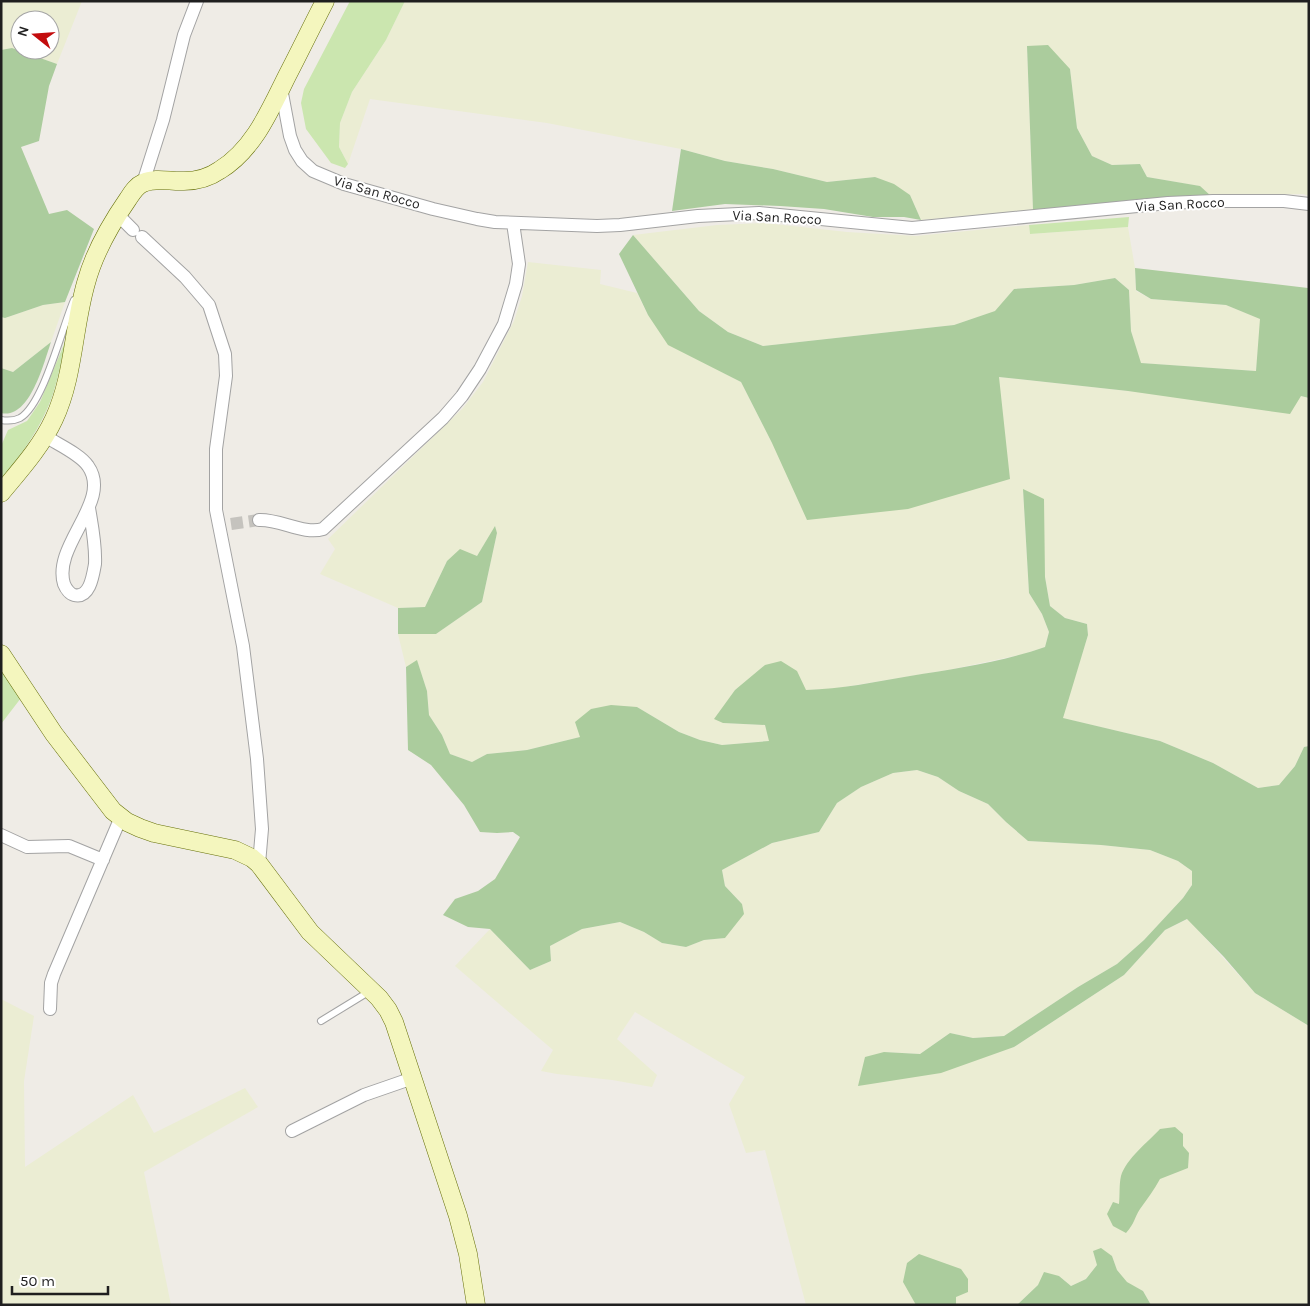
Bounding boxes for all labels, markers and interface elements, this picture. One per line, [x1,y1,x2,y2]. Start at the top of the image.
north arrow [10,10,60,60]
text: N [13,24,33,39]
street label: Via San Rocco [332,172,422,213]
street label: Via San Rocco [1135,194,1225,215]
street label: Via San Rocco [732,207,822,228]
scale bar [12,1264,109,1296]
text: 50 m [20,1272,55,1290]

